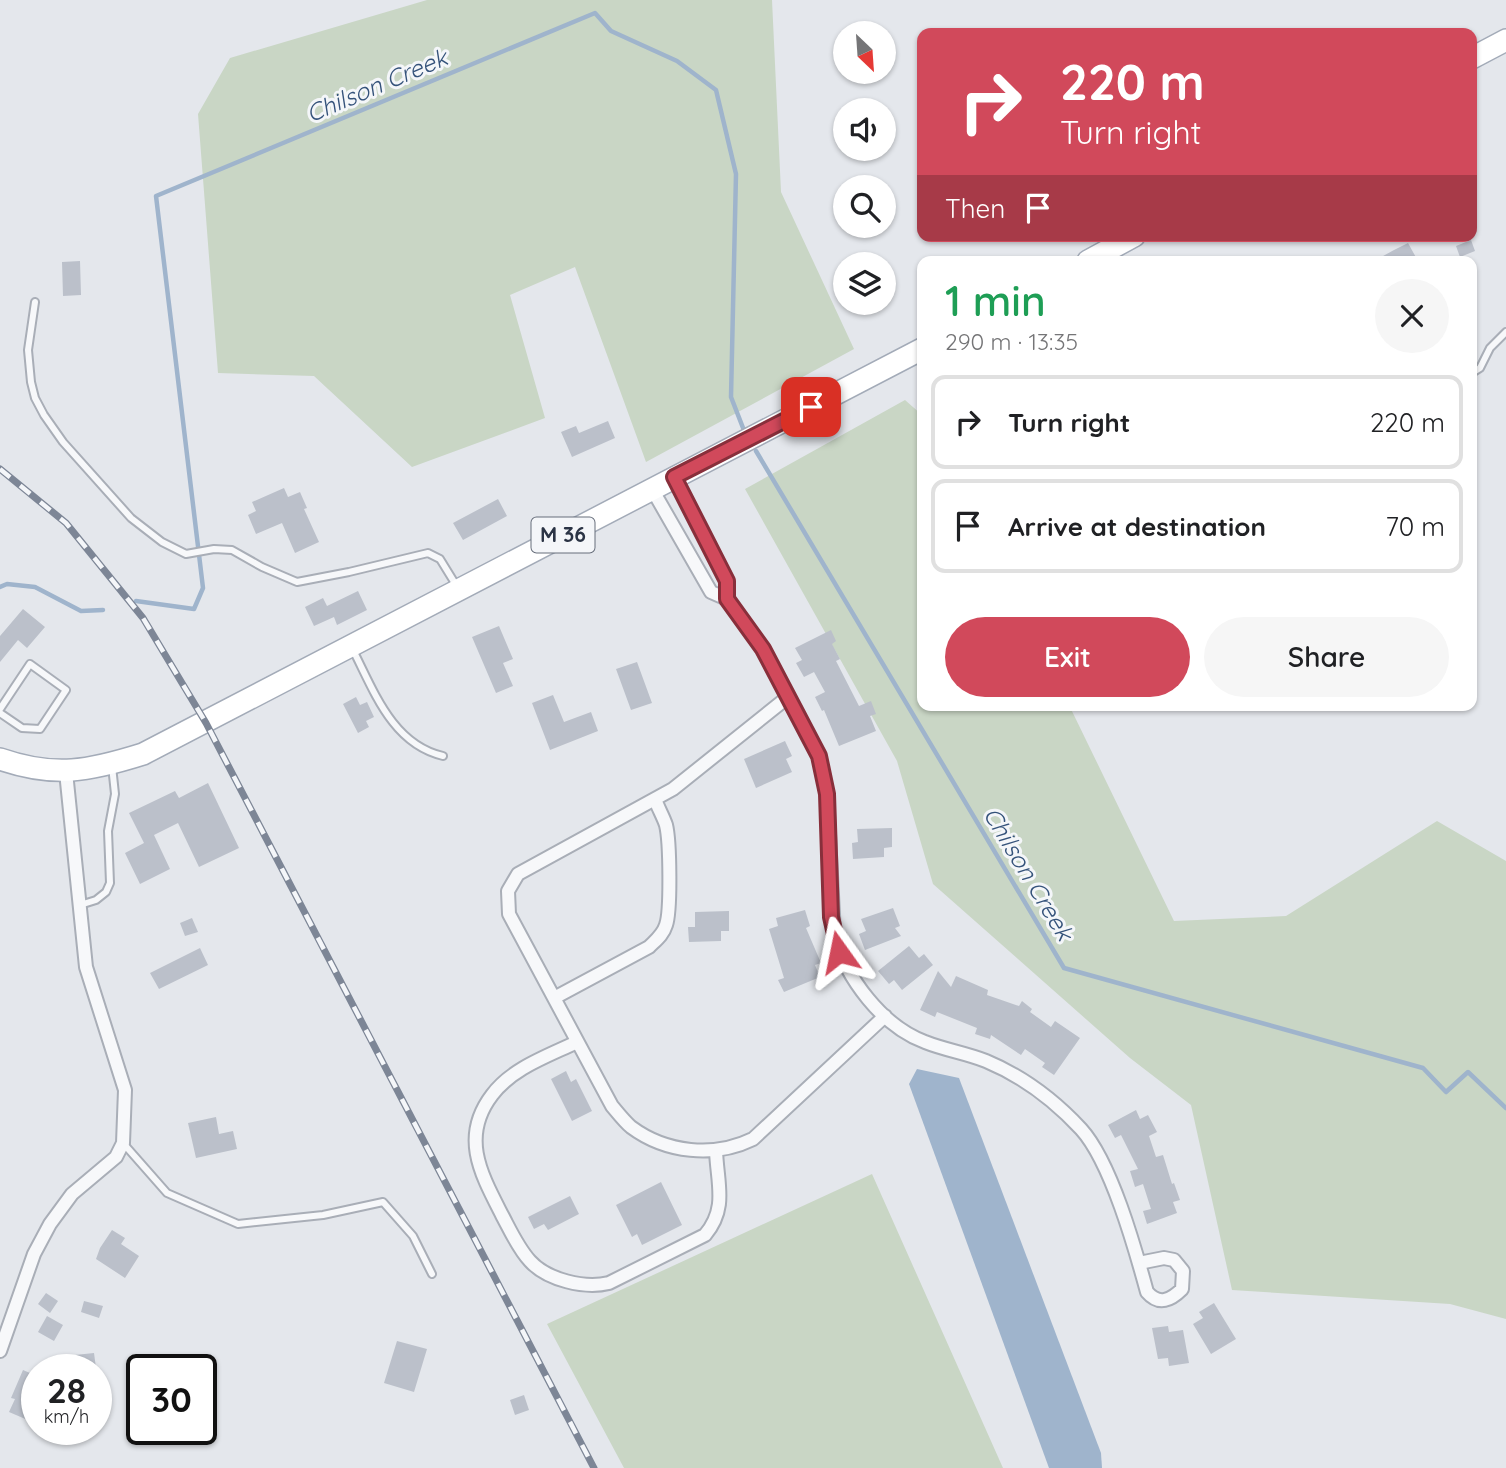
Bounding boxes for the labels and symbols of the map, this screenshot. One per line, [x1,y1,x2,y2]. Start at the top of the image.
north arrow [833,21,896,84]
water label: Chilson Creek [301,41,454,128]
pin [781,377,841,437]
road number: M 36 [532,518,594,552]
water label: Chilson Creek [977,801,1082,948]
position arrow [802,915,876,989]
speed limit sign: 30 [126,1354,217,1445]

